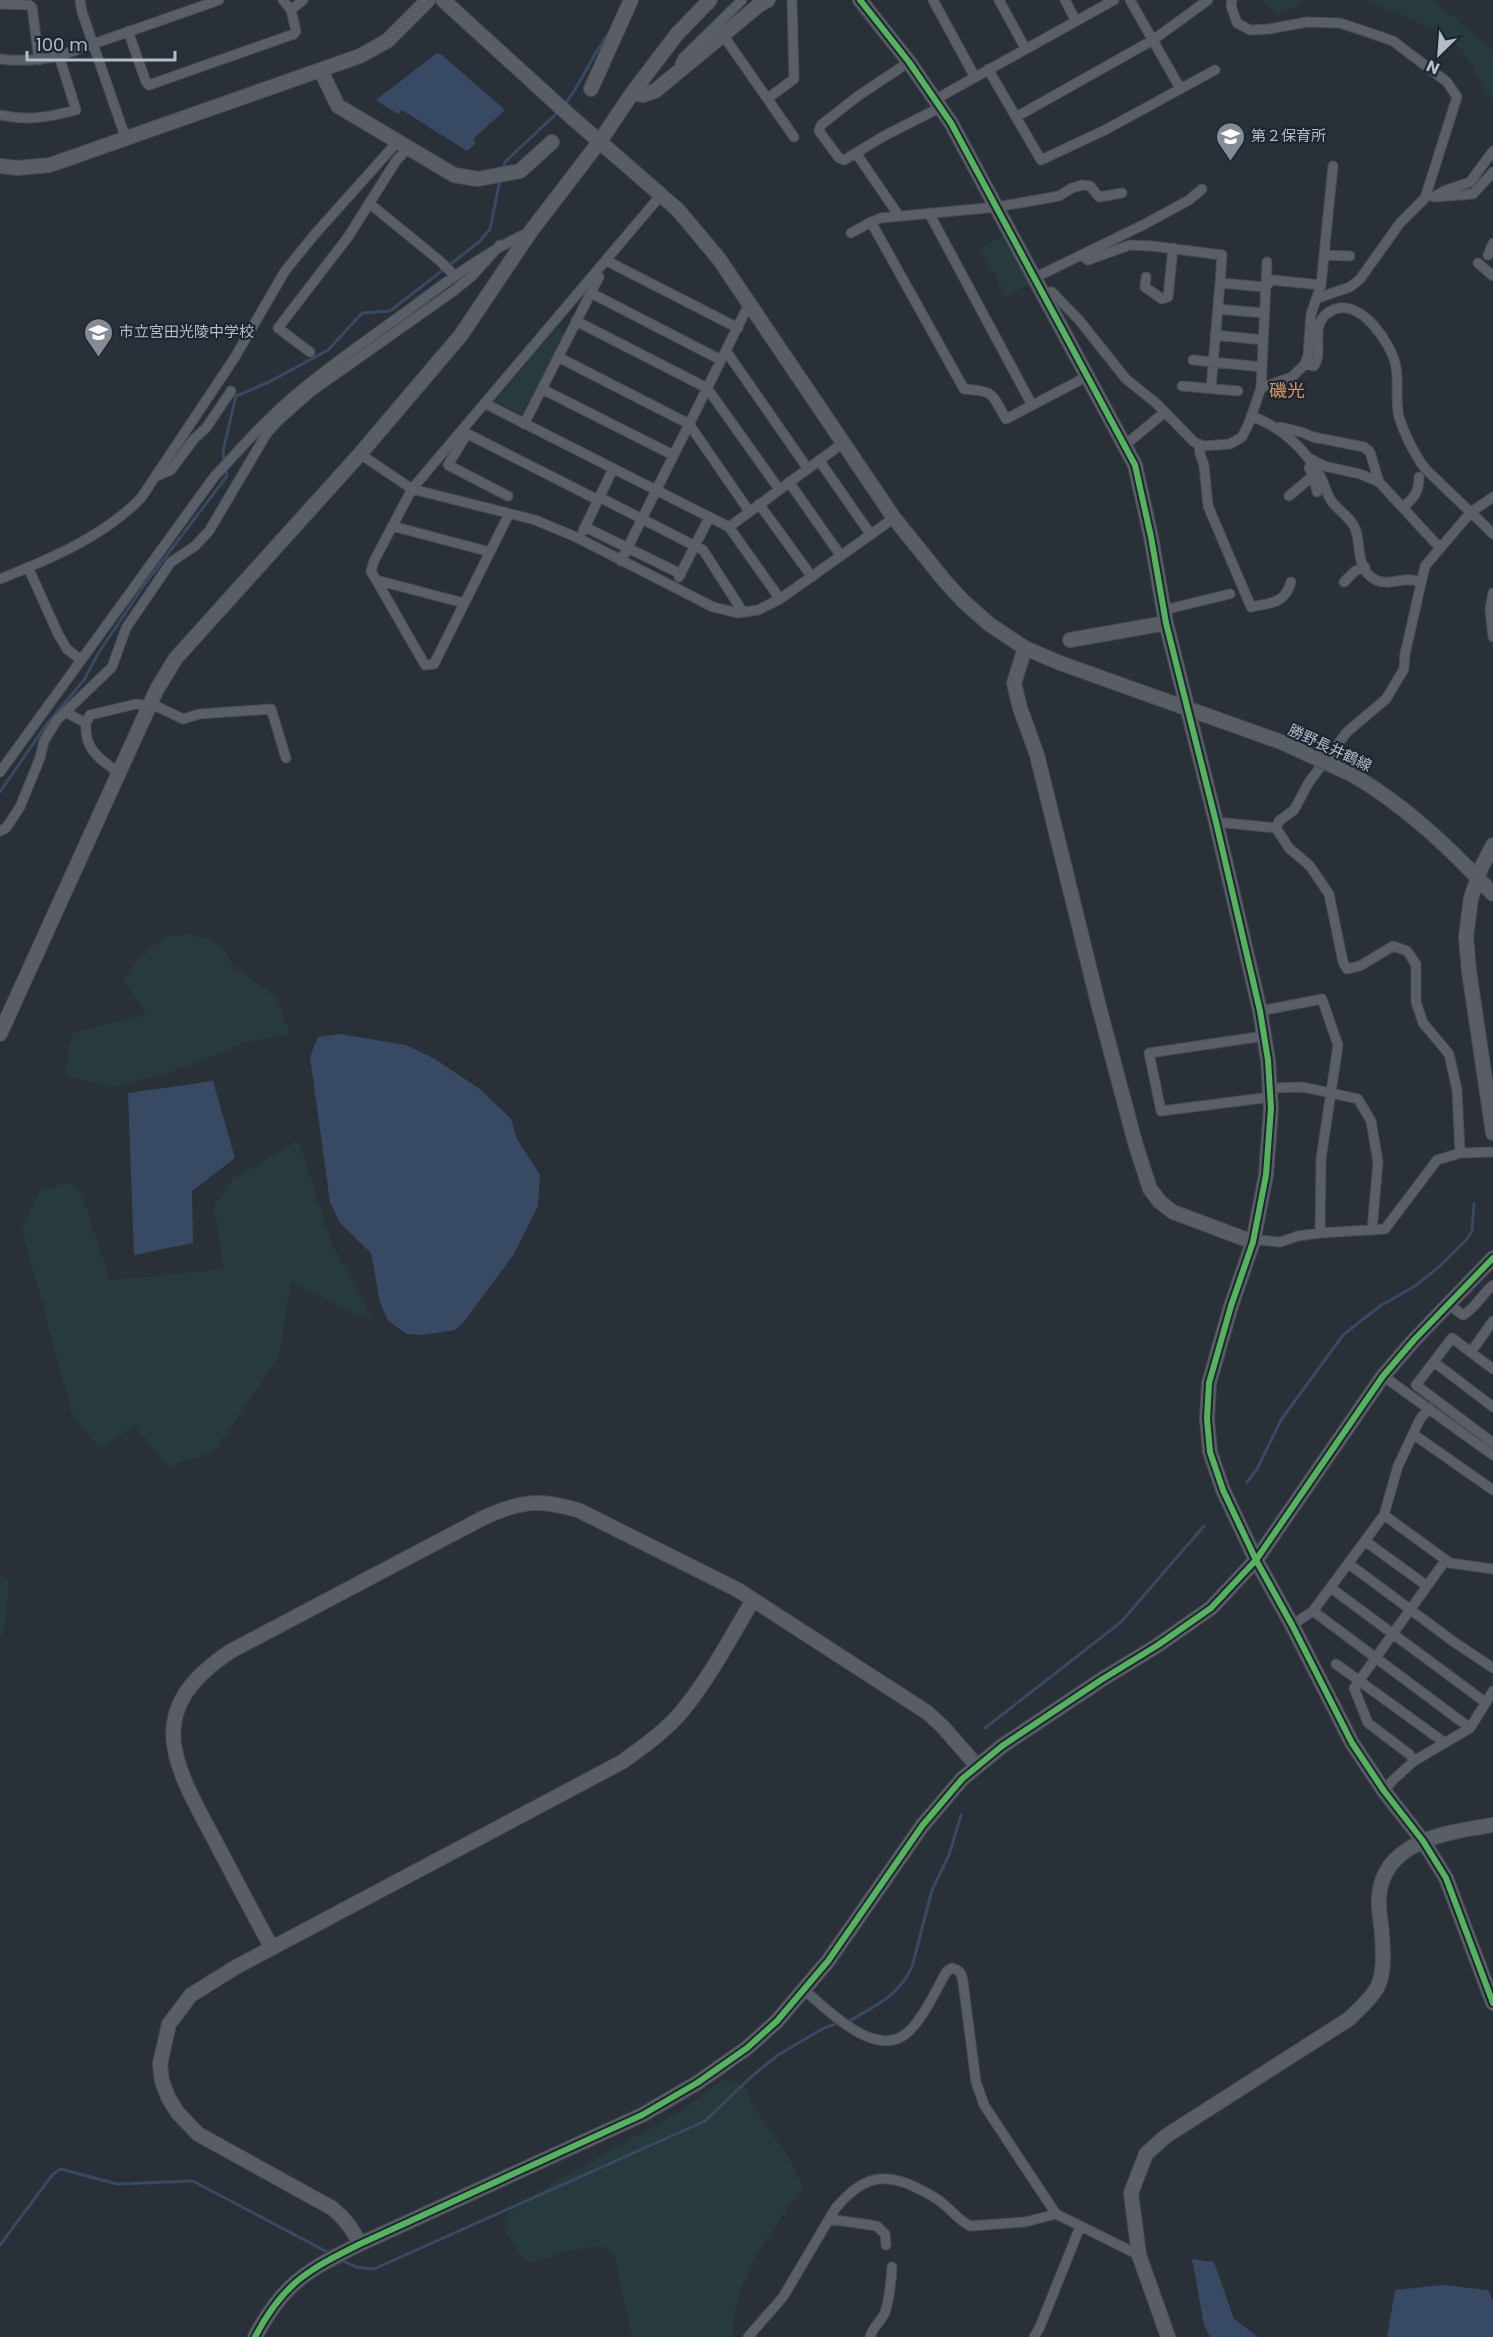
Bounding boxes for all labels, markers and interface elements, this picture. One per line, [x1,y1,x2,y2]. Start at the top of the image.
scale bar [27,24,176,62]
north arrow [1409,24,1469,84]
text: 100 m [36,32,88,57]
text: N [1423,54,1443,80]
school or university icon: 第２保育所 [1214,120,1246,162]
place label: 第２保育所 [1251,125,1326,146]
school or university icon: 市立宮田光陵中学校 [82,316,114,358]
place label: 市立宮田光陵中学校 [119,321,254,342]
district label: 磯光 [1269,378,1305,403]
street label: 勝野長井鶴線 [1285,719,1375,776]

